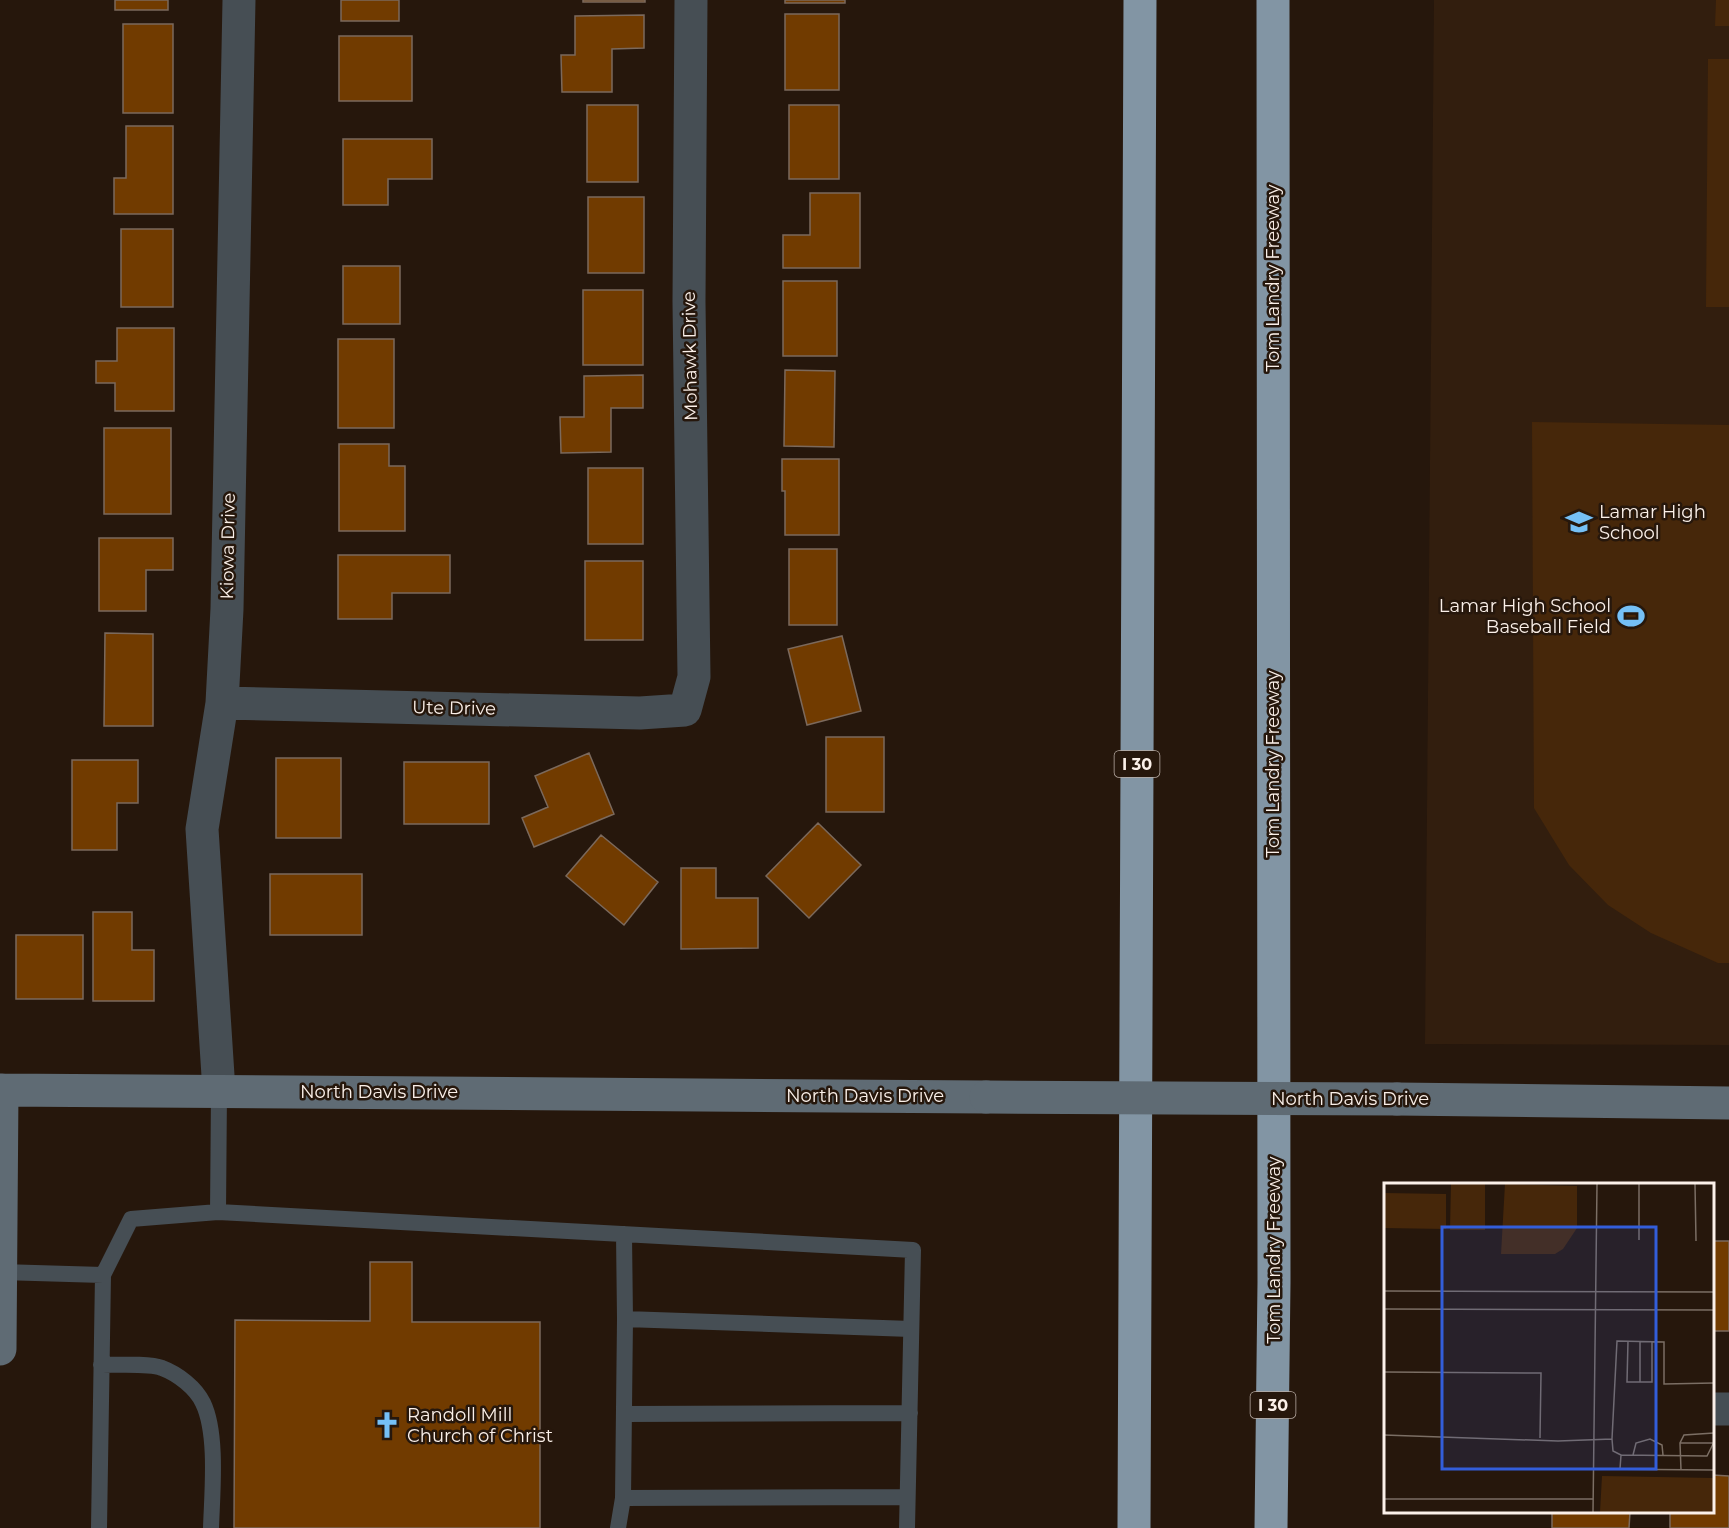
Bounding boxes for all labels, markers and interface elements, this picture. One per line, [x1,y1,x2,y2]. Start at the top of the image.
street label: Tom Landry Freeway [1262,184,1284,371]
street label: Mohawk Drive [678,291,702,421]
street label: Kiowa Drive [216,492,240,599]
place label: Lamar High School [1599,501,1706,544]
school or university icon: Lamar High School [1564,507,1594,537]
place label: Lamar High School Baseball Field [1439,595,1611,638]
sports icon: Lamar High School Baseball Field [1616,601,1646,631]
street label: Tom Landry Freeway [1262,670,1284,857]
street label: Ute Drive [412,696,496,720]
road number: I 30 [1114,751,1160,777]
street label: North Davis Drive [300,1081,458,1103]
street label: North Davis Drive [786,1085,944,1107]
street label: North Davis Drive [1271,1088,1429,1110]
street label: Tom Landry Freeway [1263,1156,1285,1343]
inset map [1384,1183,1714,1513]
road number: I 30 [1250,1392,1296,1418]
place label: Randoll Mill Church of Christ [407,1404,553,1447]
church icon: Randoll Mill Church of Christ [372,1410,402,1440]

